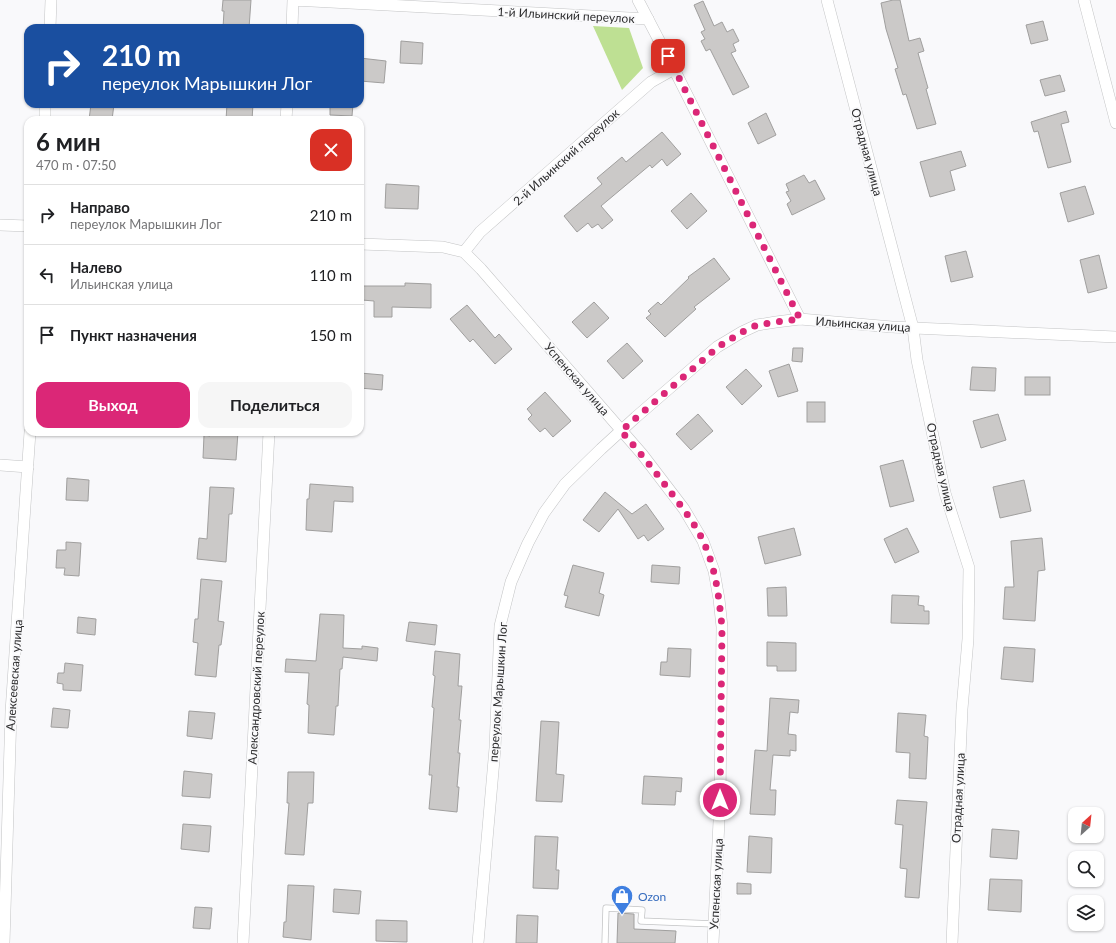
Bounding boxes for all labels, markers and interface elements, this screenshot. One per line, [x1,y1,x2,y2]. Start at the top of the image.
street label: 1-й Ильинский переулок [497,4,636,26]
text: 210 m [102,38,181,72]
pin [651,39,685,73]
icon: right [36,40,88,92]
icon: arrive [657,45,679,67]
text: переулок Марышкин Лог [102,72,312,94]
street label: 2-й Ильинский переулок [510,105,623,209]
street label: Отрадная улица [848,106,886,198]
text: 6 мин [36,127,101,156]
button: close [310,129,352,171]
text: 470 m · 07:50 [36,157,116,173]
text: Направо [70,198,130,216]
icon: right [36,204,58,226]
text: 210 m [310,206,352,224]
text: переулок Марышкин Лог [70,216,222,232]
text: Налево [70,258,122,276]
icon: left [36,264,58,286]
text: 110 m [310,266,352,284]
text: Ильинская улица [70,276,173,292]
street label: Ильинская улица [815,313,911,335]
icon: arrive [36,324,58,346]
text: Пункт назначения [70,326,197,344]
text: 150 m [310,326,352,344]
street label: Успенская улица [541,339,613,419]
button: Выход [36,382,190,428]
button: Поделиться [198,382,352,428]
street label: Отрадная улица [924,421,958,513]
street label: Александровский переулок [244,610,268,765]
street label: Алексеевская улица [3,619,25,731]
street label: переулок Марышкин Лог [486,622,510,762]
street label: Отрадная улица [948,753,968,843]
position arrow [699,779,741,821]
north arrow [1068,807,1104,843]
map controls [1068,807,1104,931]
street label: Успенская улица [706,838,726,930]
button: search [1068,851,1104,887]
shop icon: Ozon [609,883,635,916]
place label: Ozon [638,889,666,904]
button: layers [1068,895,1104,931]

